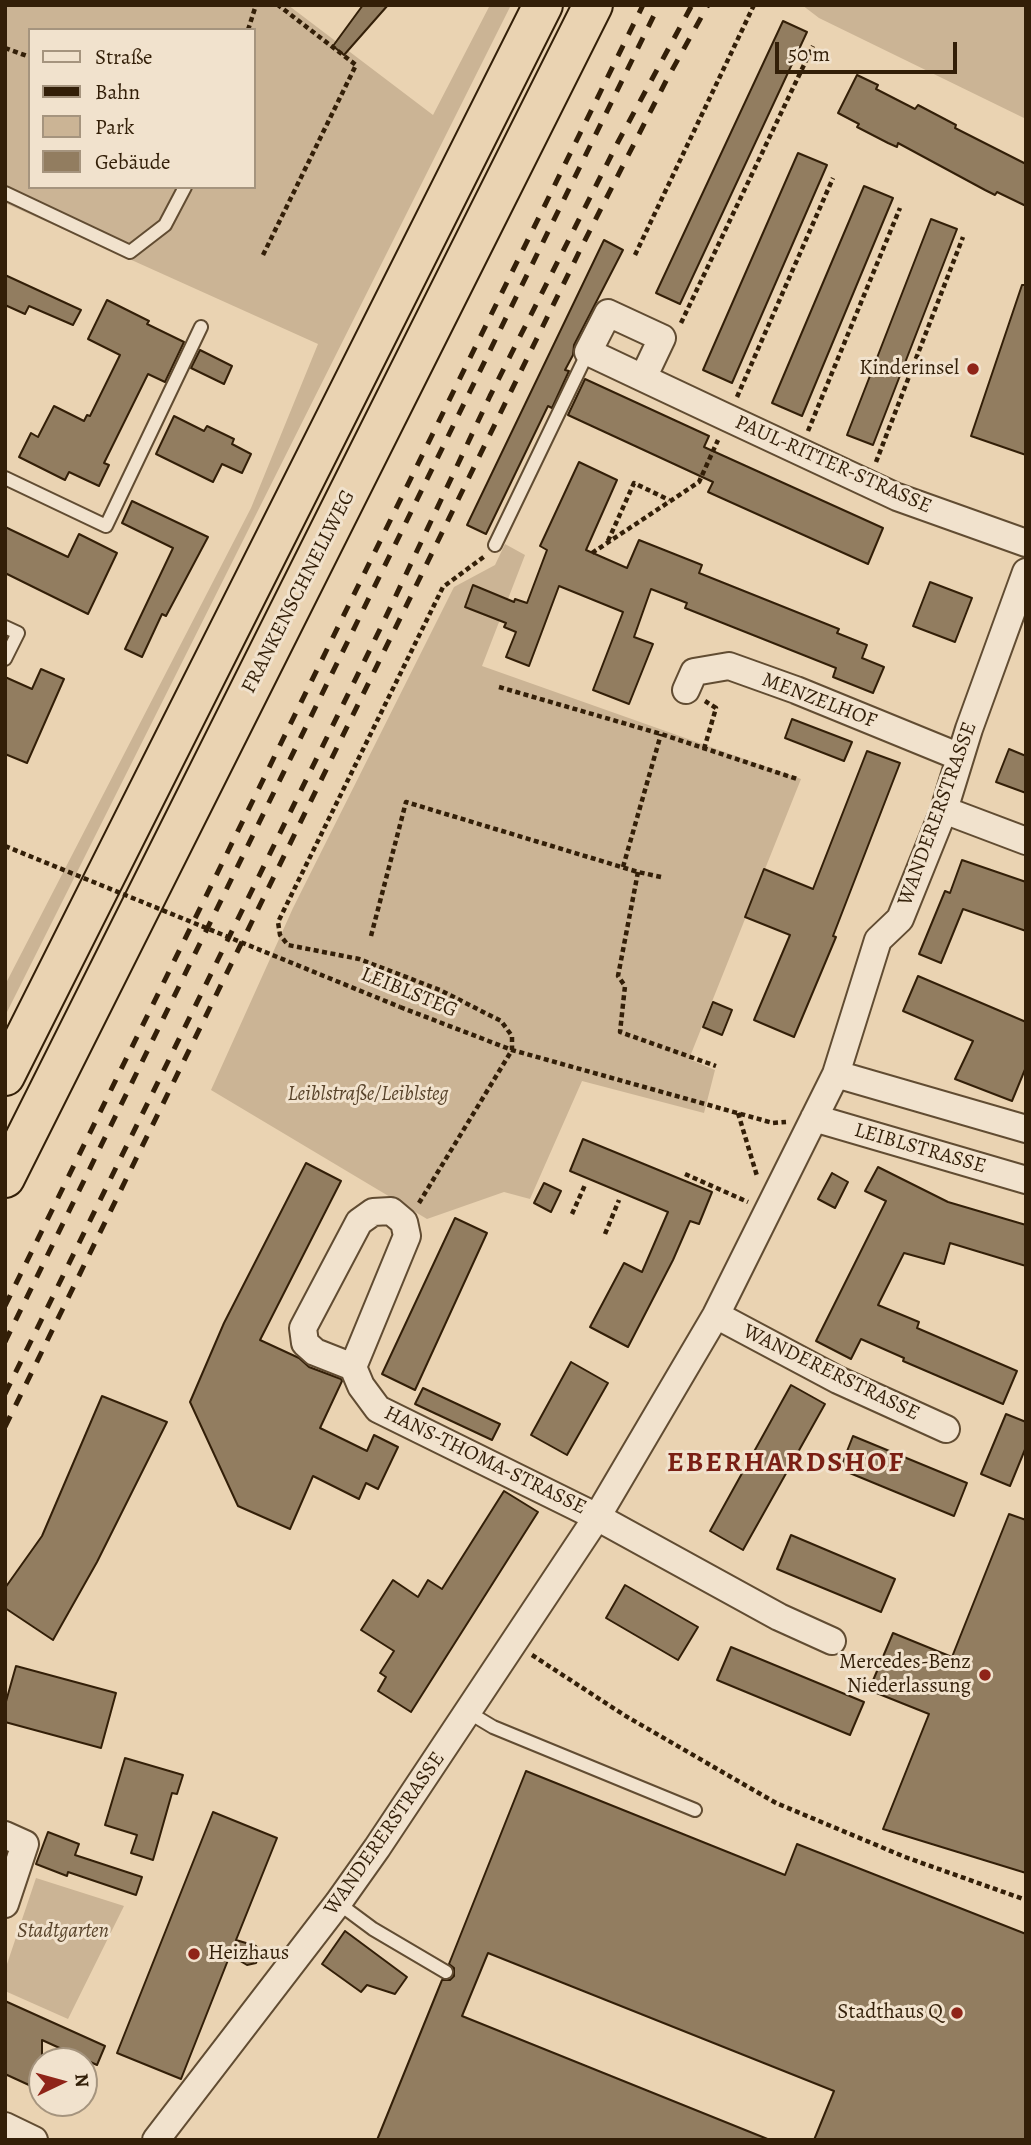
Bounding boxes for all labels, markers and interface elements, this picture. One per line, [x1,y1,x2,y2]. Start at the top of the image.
legend [28,28,256,189]
scale bar [779,28,961,72]
text: 50 m [788,40,830,68]
text: Straße [95,43,153,71]
text: Bahn [95,78,140,106]
text: Park [95,113,134,141]
text: Gebäude [95,148,171,176]
place label: Kinderinsel [859,356,959,382]
marker: Kinderinsel [965,361,981,377]
street label: PAUL-RITTER-STRASSE [731,410,935,520]
street label: FRANKENSCHNELLWEG [237,486,361,698]
street label: MENZELHOF [758,668,880,734]
street label: WANDERERSTRASSE [893,719,983,909]
street label: LEIBLSTEG [357,962,461,1024]
park label: Leiblstraße/Leiblsteg [287,1082,449,1108]
street label: LEIBLSTRASSE [851,1118,989,1180]
street label: WANDERERSTRASSE [738,1319,924,1427]
street label: HANS-THOMA-STRASSE [380,1401,590,1521]
district label: EBERHARDSHOF [668,1447,904,1481]
place label: Mercedes-Benz Niederlassung [839,1650,971,1700]
marker: Mercedes-Benz Niederlassung [977,1667,993,1683]
street label: WANDERERSTRASSE [319,1747,451,1921]
park label: Stadtgarten [17,1919,109,1945]
place label: Heizhaus [208,1941,289,1967]
marker: Heizhaus [186,1946,202,1962]
place label: Stadthaus Q [837,2000,943,2026]
marker: Stadthaus Q [949,2005,965,2021]
north arrow [28,2047,98,2117]
text: N [68,2072,95,2088]

